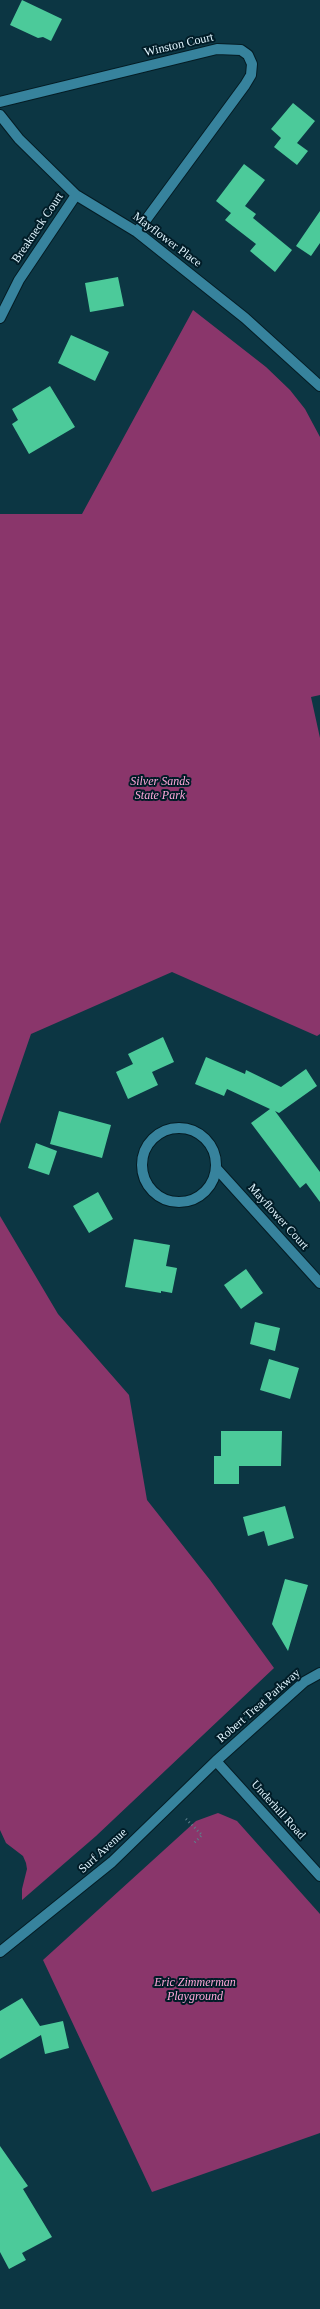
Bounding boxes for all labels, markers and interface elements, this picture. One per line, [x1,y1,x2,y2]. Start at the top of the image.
street label: Winston Court [143,30,215,60]
street label: Breakneck Court [9,190,67,266]
street label: Mayflower Place [130,209,204,271]
park label: Silver Sands State Park [130,775,190,803]
street label: Mayflower Court [245,1181,311,1253]
street label: Robert Treat Parkway [214,1666,304,1746]
street label: Underhill Road [248,1778,308,1842]
street label: Surf Avenue [76,1826,130,1876]
park label: Eric Zimmerman Playground [154,1976,236,2004]

